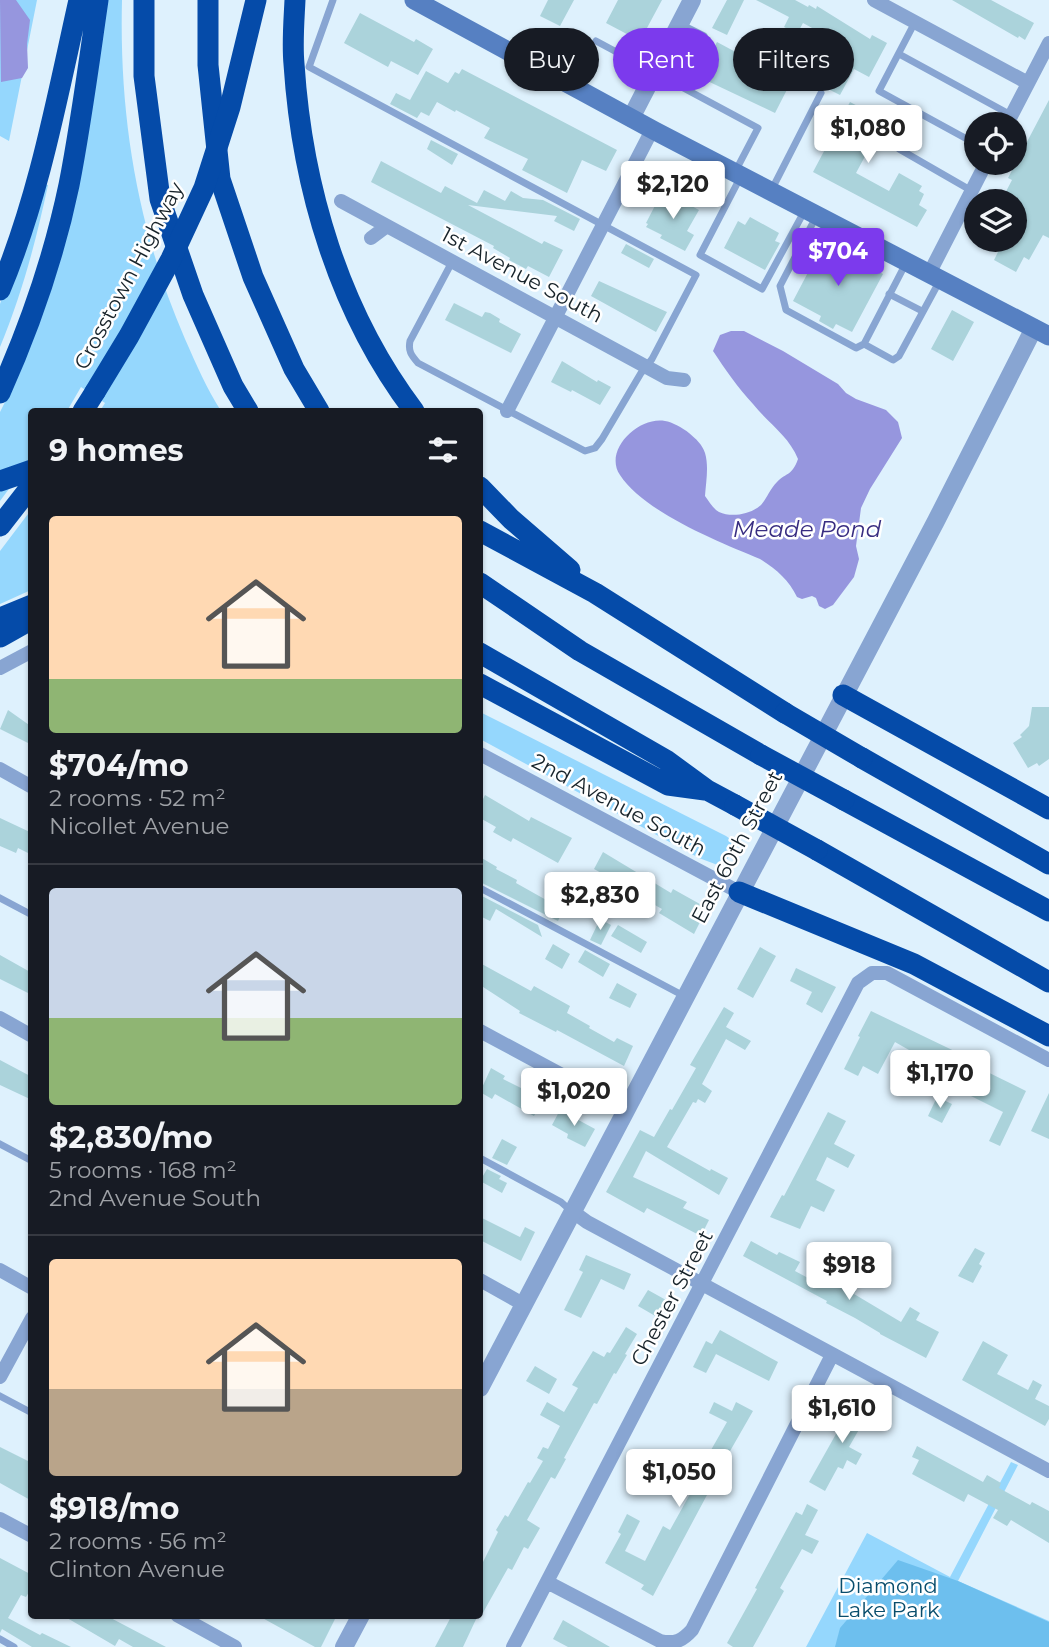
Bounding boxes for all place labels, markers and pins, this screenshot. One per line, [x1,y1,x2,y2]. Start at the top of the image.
pin: $1,080 [811,106,925,165]
pin: $2,120 [616,162,730,221]
pin: $704 [797,229,879,288]
pin: $2,830 [543,872,657,932]
pin: $1,170 [883,1050,997,1110]
pin: $1,020 [517,1068,631,1128]
pin: $918 [808,1242,890,1302]
pin: $1,610 [785,1386,899,1445]
pin: $1,050 [622,1450,736,1509]

